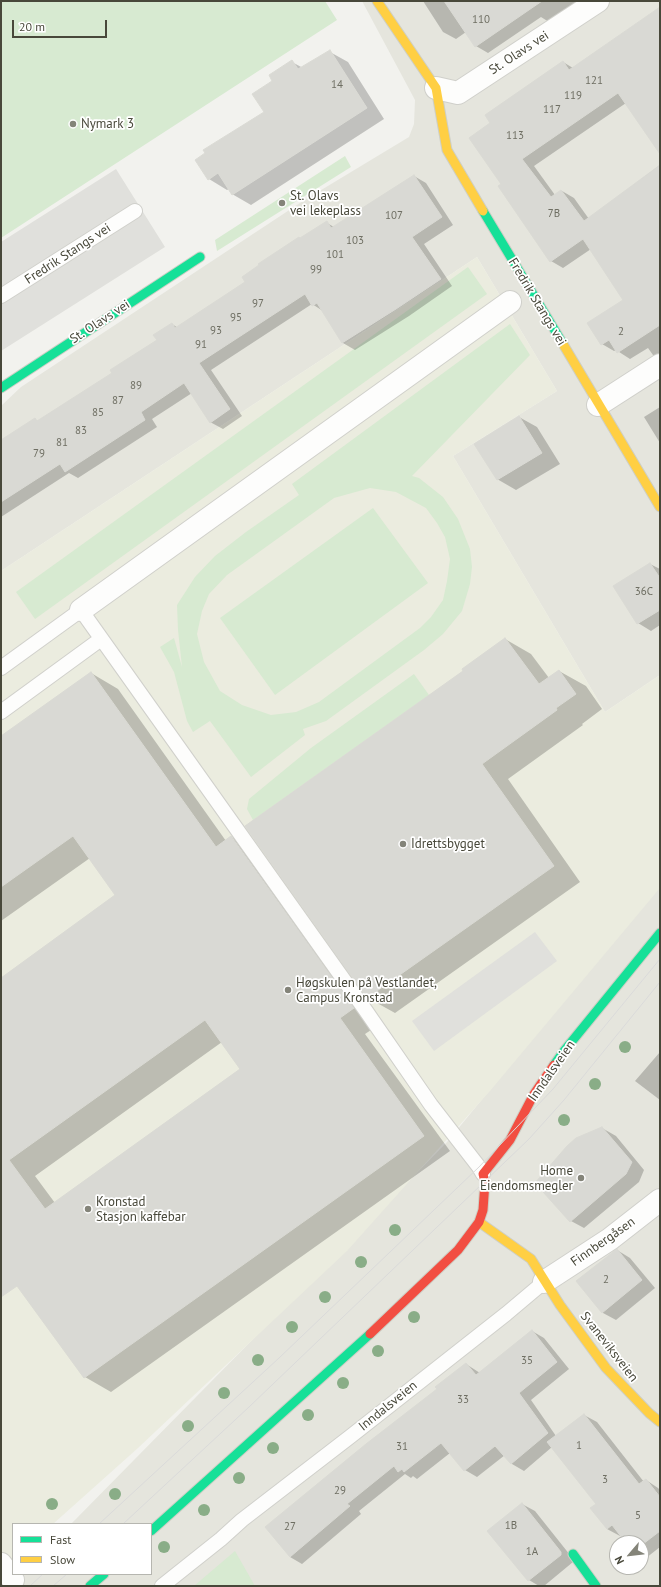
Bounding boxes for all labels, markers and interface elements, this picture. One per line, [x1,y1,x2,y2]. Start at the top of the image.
scale bar [14,12,109,38]
house number: 110 [472,13,490,27]
text: 20 m [19,19,45,34]
street label: St. Olavs vei [486,28,552,78]
house number: 121 [585,74,603,88]
house number: 14 [331,78,343,92]
house number: 119 [564,89,582,103]
house number: 117 [543,103,561,117]
place label: Nymark 3 [81,116,134,132]
marker: Nymark 3 [68,119,78,129]
house number: 113 [506,129,524,143]
place label: St. Olavs vei lekeplass [290,188,361,219]
marker: St. Olavs vei lekeplass [277,198,287,208]
house number: 7B [548,207,560,221]
house number: 107 [385,209,403,223]
street label: Fredrik Stangs vei [22,220,114,288]
house number: 103 [346,234,364,248]
house number: 101 [326,248,344,262]
street label: Fredrik Stangs vei [505,255,569,349]
house number: 99 [310,263,322,277]
street label: St. Olavs vei [67,297,133,347]
house number: 97 [252,297,264,311]
house number: 95 [230,311,242,325]
house number: 93 [210,324,222,338]
house number: 2 [618,325,624,339]
house number: 91 [195,338,207,352]
house number: 89 [130,379,142,393]
house number: 87 [112,394,124,408]
house number: 85 [92,406,104,420]
house number: 83 [75,424,87,438]
house number: 81 [56,436,68,450]
house number: 79 [33,447,45,461]
house number: 36C [635,585,653,599]
place label: Idrettsbygget [411,836,485,852]
marker: Idrettsbygget [398,839,408,849]
place label: Høgskulen på Vestlandet, Campus Kronstad [296,975,437,1006]
marker: Høgskulen på Vestlandet, Campus Kronstad [283,985,293,995]
street label: Inndalsveien [525,1038,579,1104]
place label: Home Eiendomsmegler [480,1163,573,1194]
marker: Home Eiendomsmegler [576,1173,586,1183]
place label: Kronstad Stasjon kaffebar [96,1194,186,1225]
marker: Kronstad Stasjon kaffebar [83,1204,93,1214]
street label: Finnbergåsen [568,1214,638,1270]
house number: 2 [603,1273,609,1287]
street label: Svaneviksveien [577,1309,641,1385]
house number: 35 [521,1354,533,1368]
street label: Inndalsveien [356,1378,420,1434]
house number: 33 [457,1393,469,1407]
house number: 1 [576,1439,582,1453]
house number: 31 [396,1440,408,1454]
house number: 3 [602,1473,608,1487]
house number: 29 [334,1484,346,1498]
house number: 5 [635,1509,641,1523]
house number: 1B [505,1519,517,1533]
house number: 27 [284,1520,296,1534]
legend [12,1523,152,1575]
text: Fast [50,1532,71,1547]
north arrow [609,1535,649,1575]
house number: 1A [526,1545,538,1559]
text: Slow [50,1552,75,1567]
text: N [611,1554,627,1567]

